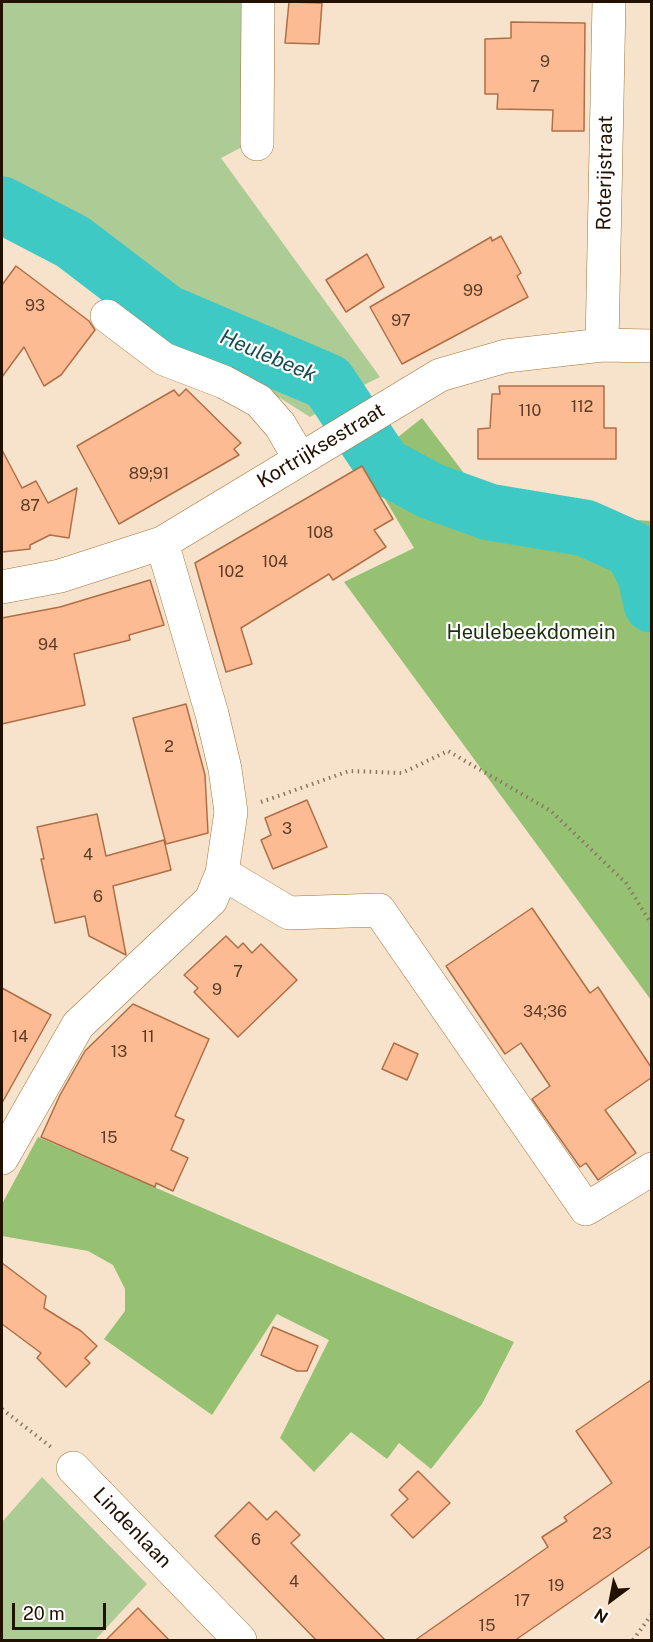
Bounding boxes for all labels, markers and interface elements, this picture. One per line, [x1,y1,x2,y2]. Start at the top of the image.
house number: 9 [540,52,550,72]
house number: 7 [530,77,540,97]
street label: Roterijstraat [592,115,618,231]
house number: 99 [463,281,483,301]
house number: 93 [25,296,45,316]
house number: 97 [391,311,411,331]
water label: Heulebeek [216,324,320,388]
house number: 112 [571,397,593,417]
street label: Kortrijksestraat [253,398,389,494]
house number: 110 [519,401,541,421]
house number: 89;91 [129,464,169,484]
house number: 87 [20,496,40,516]
house number: 108 [307,523,333,543]
house number: 104 [262,552,288,572]
house number: 102 [218,562,244,582]
park label: Heulebeekdomein [447,621,615,645]
house number: 94 [38,635,58,655]
house number: 2 [164,737,174,757]
house number: 3 [282,819,292,839]
house number: 4 [83,845,93,865]
house number: 6 [93,887,103,907]
house number: 7 [233,962,243,982]
house number: 9 [212,980,222,1000]
house number: 34;36 [523,1002,567,1022]
house number: 14 [12,1027,28,1047]
house number: 11 [141,1027,155,1047]
house number: 13 [111,1042,127,1062]
house number: 15 [101,1128,117,1148]
street label: Lindenlaan [88,1483,176,1573]
house number: 23 [592,1524,612,1544]
house number: 6 [251,1530,261,1550]
north arrow [581,1570,641,1630]
house number: 4 [289,1572,299,1592]
house number: 19 [548,1576,564,1596]
scale bar [15,1591,110,1629]
house number: 17 [514,1591,530,1611]
text: 20 m [23,1603,65,1624]
text: N [591,1604,612,1627]
house number: 15 [479,1616,495,1636]

